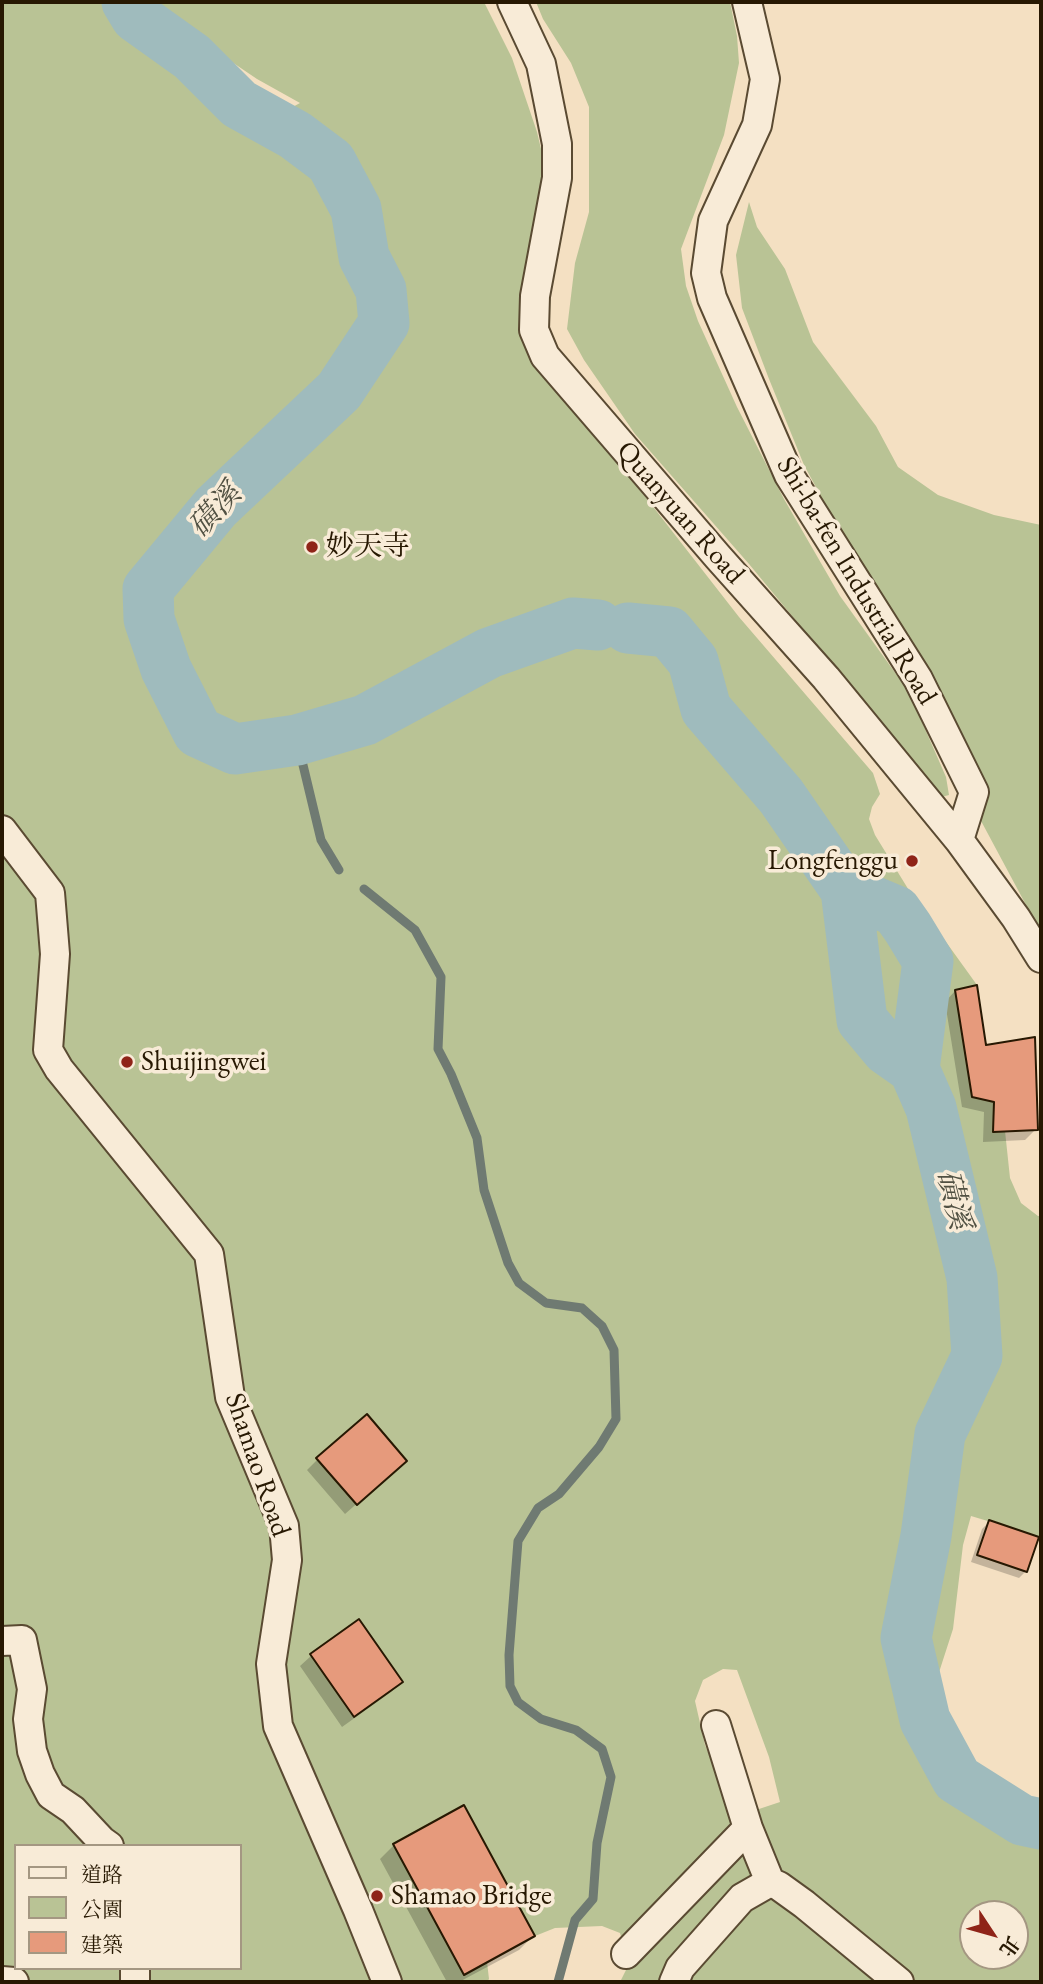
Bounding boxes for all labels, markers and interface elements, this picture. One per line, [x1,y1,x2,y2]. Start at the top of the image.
street label: Quanyuan Road [609,435,751,591]
street label: Shi-ba-fen Industrial Road [769,451,943,711]
water label: 磺溪 [182,477,250,545]
place label: 妙天寺 [326,530,410,564]
marker: 妙天寺 [304,539,320,555]
place label: Longfenggu [768,844,898,878]
marker: Longfenggu [904,853,920,869]
place label: Shuijingwei [141,1045,266,1079]
marker: Shuijingwei [119,1054,135,1070]
water label: 磺溪 [928,1167,978,1233]
street label: Shamao Road [217,1389,297,1541]
legend [14,1844,242,1970]
text: 道路 [81,1861,123,1888]
place label: Shamao Bridge [391,1879,552,1913]
marker: Shamao Bridge [369,1888,385,1904]
text: 公園 [81,1896,123,1923]
north arrow [959,1900,1029,1970]
text: 建築 [81,1931,123,1958]
text: 北 [994,1931,1025,1961]

